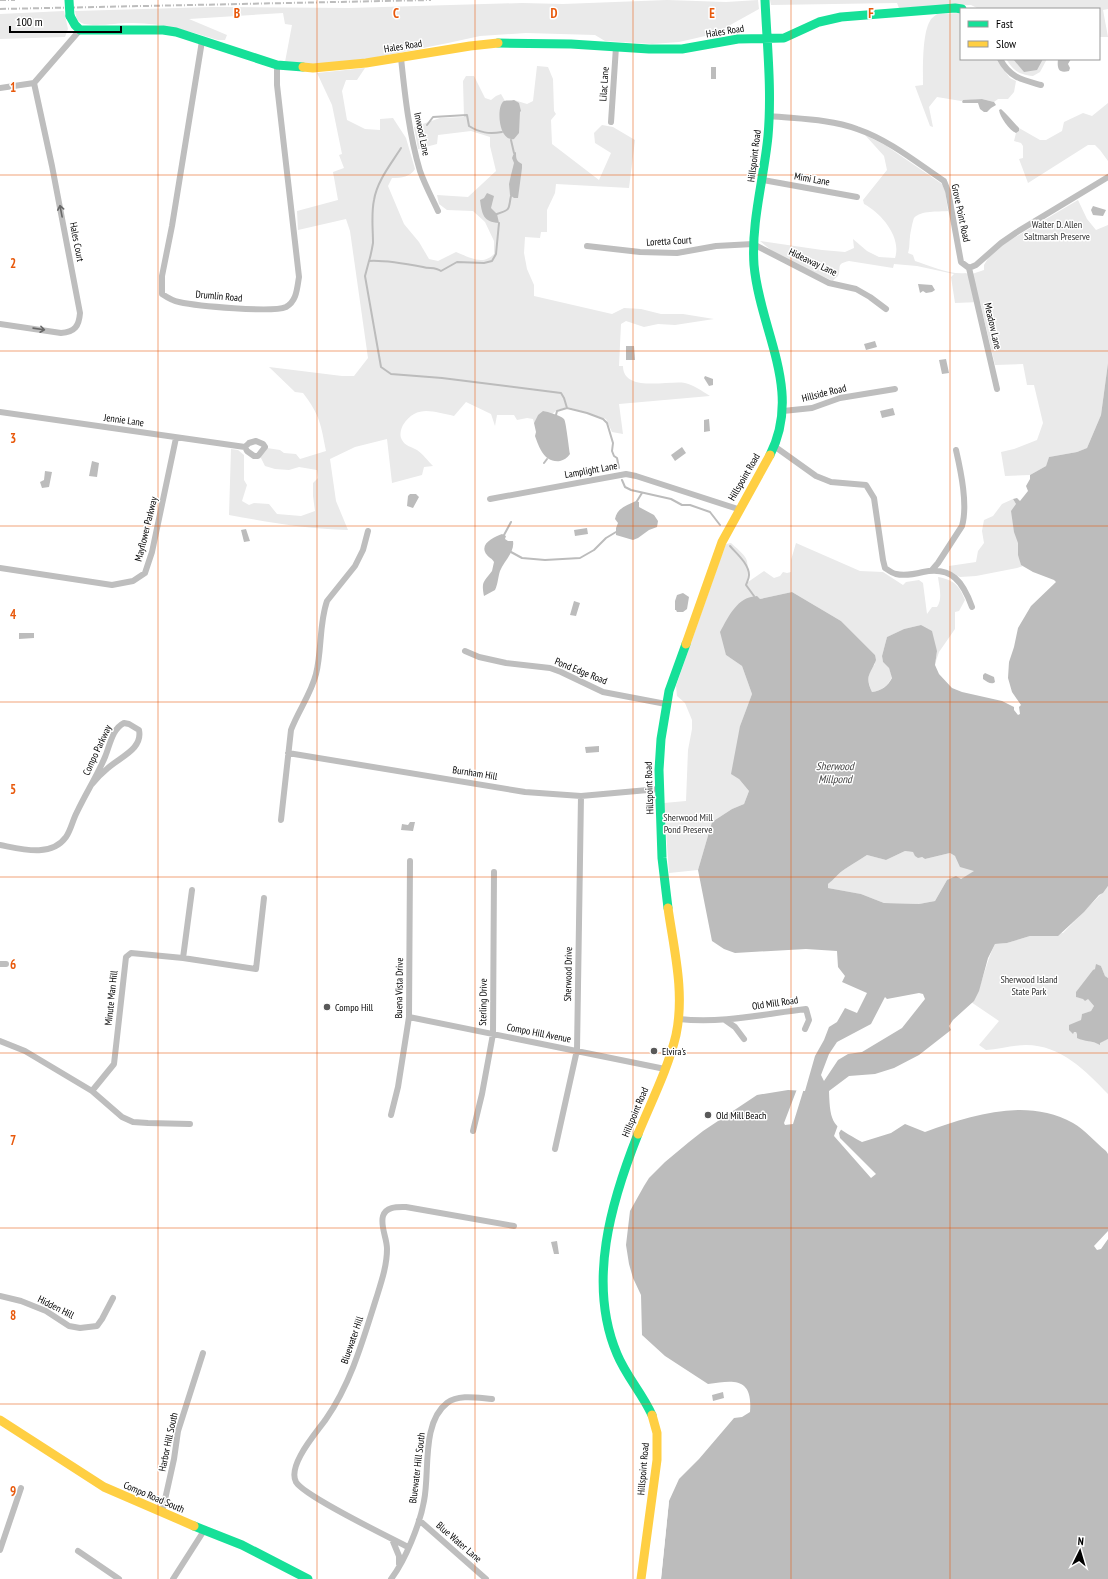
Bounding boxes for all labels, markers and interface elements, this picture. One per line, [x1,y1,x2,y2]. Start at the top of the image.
text: B [234,5,240,22]
text: C [393,5,399,22]
text: D [551,5,558,22]
text: E [709,5,715,22]
text: F [868,5,874,22]
scale bar [10,8,121,34]
legend [960,8,1100,60]
text: 100 m [16,14,43,29]
text: Fast [996,16,1014,31]
street label: Hales Road [705,22,745,40]
text: Slow [996,36,1017,51]
street label: Hales Road [383,37,423,55]
street label: Lilac Lane [596,66,612,102]
text: 1 [10,79,16,96]
street label: Inwood Lane [411,111,433,157]
street label: Hillspoint Road [744,129,764,183]
street label: Mimi Lane [793,169,831,189]
street label: Grove Point Road [949,183,973,243]
one-way arrow [56,205,64,218]
park label: Walter D. Allen Saltmarsh Preserve [1024,218,1090,243]
street label: Hales Court [67,221,87,263]
street label: Loretta Court [646,233,692,249]
street label: Hideaway Lane [787,245,839,279]
text: 2 [10,255,16,272]
street label: Drumlin Road [195,287,243,305]
street label: Meadow Lane [981,301,1005,351]
one-way arrow [32,326,45,333]
street label: Hillside Road [800,381,848,405]
street label: Jennie Lane [102,411,145,429]
text: 3 [10,430,16,447]
street label: Hillspoint Road [725,451,763,503]
street label: Lamplight Lane [564,459,618,481]
street label: Mayflower Parkway [132,495,160,563]
text: 4 [10,606,17,623]
street label: Pond Edge Road [553,655,609,687]
street label: Compo Parkway [80,722,114,777]
water label: Sherwood Millpond [816,759,856,786]
street label: Hillspoint Road [642,761,656,815]
street label: Burnham Hill [452,763,499,783]
text: 5 [10,781,16,798]
park label: Sherwood Mill Pond Preserve [663,811,713,836]
street label: Sherwood Drive [561,947,575,1001]
text: 6 [10,956,16,973]
street label: Buena Vista Drive [392,958,406,1018]
street label: Minute Man Hill [102,969,120,1026]
park label: Sherwood Island State Park [1000,973,1058,998]
street label: Sterling Drive [476,978,490,1026]
street label: Old Mill Road [751,993,799,1013]
place label: Compo Hill [335,1001,374,1014]
marker: Compo Hill [322,1002,332,1012]
street label: Compo Hill Avenue [506,1020,572,1046]
place label: Elvira's [662,1045,687,1058]
marker: Elvira's [649,1046,659,1056]
street label: Hillspoint Road [619,1085,651,1139]
place label: Old Mill Beach [716,1109,766,1122]
marker: Old Mill Beach [703,1110,713,1120]
text: 7 [10,1132,16,1149]
street label: Hidden Hill [36,1292,77,1322]
text: 8 [10,1307,16,1324]
street label: Bluewater Hill [338,1314,366,1365]
street label: Harbor Hill South [155,1411,181,1473]
street label: Bluewater Hill South [406,1432,428,1504]
street label: Hillspoint Road [634,1442,652,1496]
street label: Compo Road South [121,1478,187,1516]
text: 9 [10,1483,16,1500]
street label: Blue Water Lane [434,1519,484,1565]
north arrow [1060,1531,1100,1571]
text: N [1077,1534,1084,1548]

